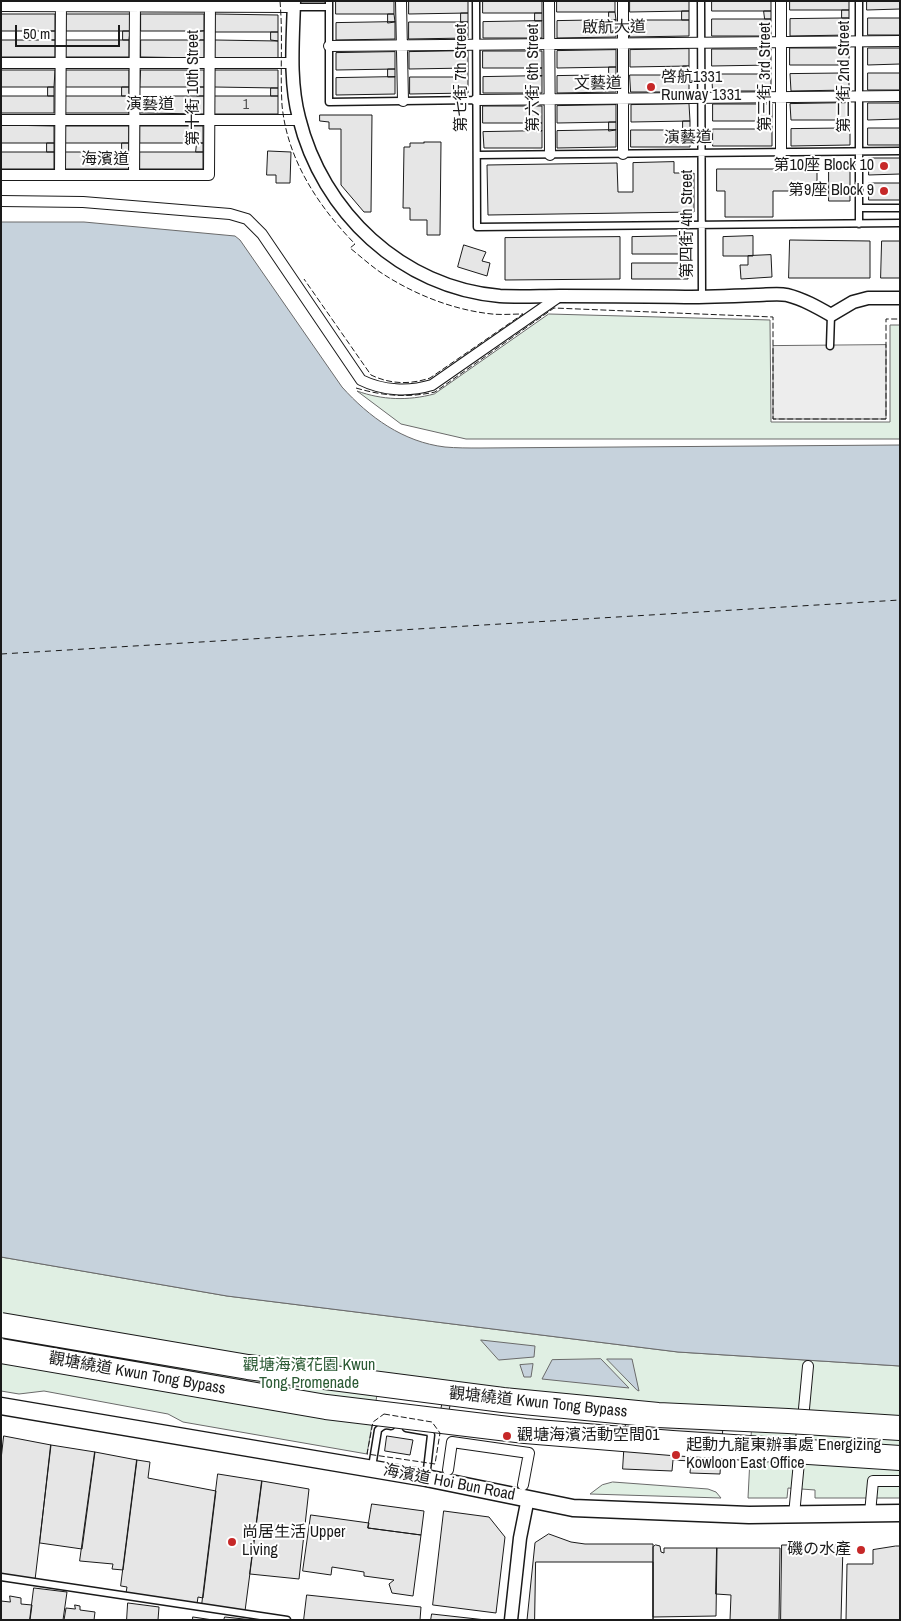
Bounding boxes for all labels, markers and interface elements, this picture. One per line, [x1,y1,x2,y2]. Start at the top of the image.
scale bar [18,15,122,47]
street label: 啟航大道 [582,18,646,38]
street label: 第二街 2nd Street [835,21,855,133]
street label: 第三街 3rd Street [756,22,776,132]
text: 50 m [23,23,50,44]
street label: 第七街 7th Street [452,24,472,132]
street label: 第六街 6th Street [524,24,544,132]
street label: 第十街 10th Street [184,30,204,146]
place label: 啓航1331 Runway 1331 [661,68,741,106]
street label: 文藝道 [574,74,622,94]
marker: 啓航1331 Runway 1331 [645,81,657,93]
street label: 演藝道 [126,95,174,115]
house number: 1 [243,97,249,113]
street label: 演藝道 [664,128,712,148]
street label: 海濱道 [81,150,129,170]
place label: 第10座 Block 10 [773,156,874,176]
marker: 第10座 Block 10 [878,160,890,172]
street label: 第四街 4th Street [678,170,698,278]
place label: 第9座 Block 9 [788,181,874,201]
marker: 第9座 Block 9 [878,185,890,197]
street label: 觀塘繞道 Kwun Tong Bypass [47,1349,227,1399]
park label: 觀塘海濱花園 Kwun Tong Promenade [243,1356,375,1394]
street label: 觀塘繞道 Kwun Tong Bypass [448,1384,628,1422]
place label: 觀塘海濱活動空間01 [517,1426,660,1446]
marker: 觀塘海濱活動空間01 [501,1430,513,1442]
place label: 起動九龍東辦事處 Energizing Kowloon East Office [686,1436,881,1474]
marker: 起動九龍東辦事處 Energizing Kowloon East Office [670,1449,682,1461]
street label: 海濱道 Hoi Bun Road [381,1461,517,1505]
place label: 尚居生活 Upper Living [242,1523,345,1561]
marker: 尚居生活 Upper Living [226,1536,238,1548]
place label: 磯の水產 [787,1540,851,1560]
marker: 磯の水產 [855,1544,867,1556]

